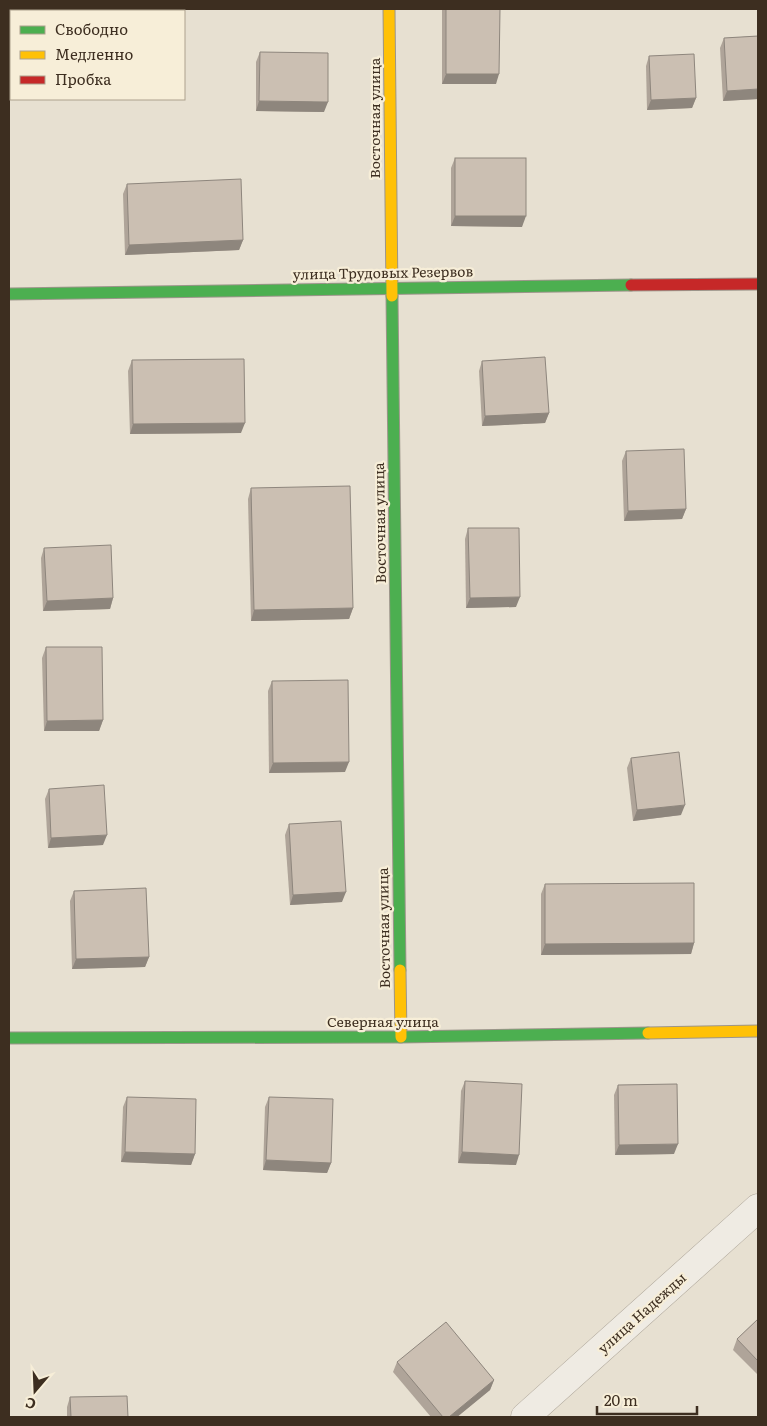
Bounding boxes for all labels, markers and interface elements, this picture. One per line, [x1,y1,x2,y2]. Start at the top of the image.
legend [10,10,185,100]
text: Свободно [55,17,128,40]
text: Медленно [55,42,133,65]
street label: Восточная улица [364,57,384,178]
text: Пробка [55,67,112,90]
street label: улица Трудовых Резервов [293,260,474,284]
street label: Восточная улица [368,462,390,584]
street label: Восточная улица [372,867,394,989]
street label: Северная улица [327,1011,439,1031]
street label: улица Надежды [593,1267,690,1357]
north arrow [10,1366,60,1416]
scale bar [597,1384,697,1416]
text: 20 m [604,1388,638,1411]
text: С [22,1393,38,1415]

